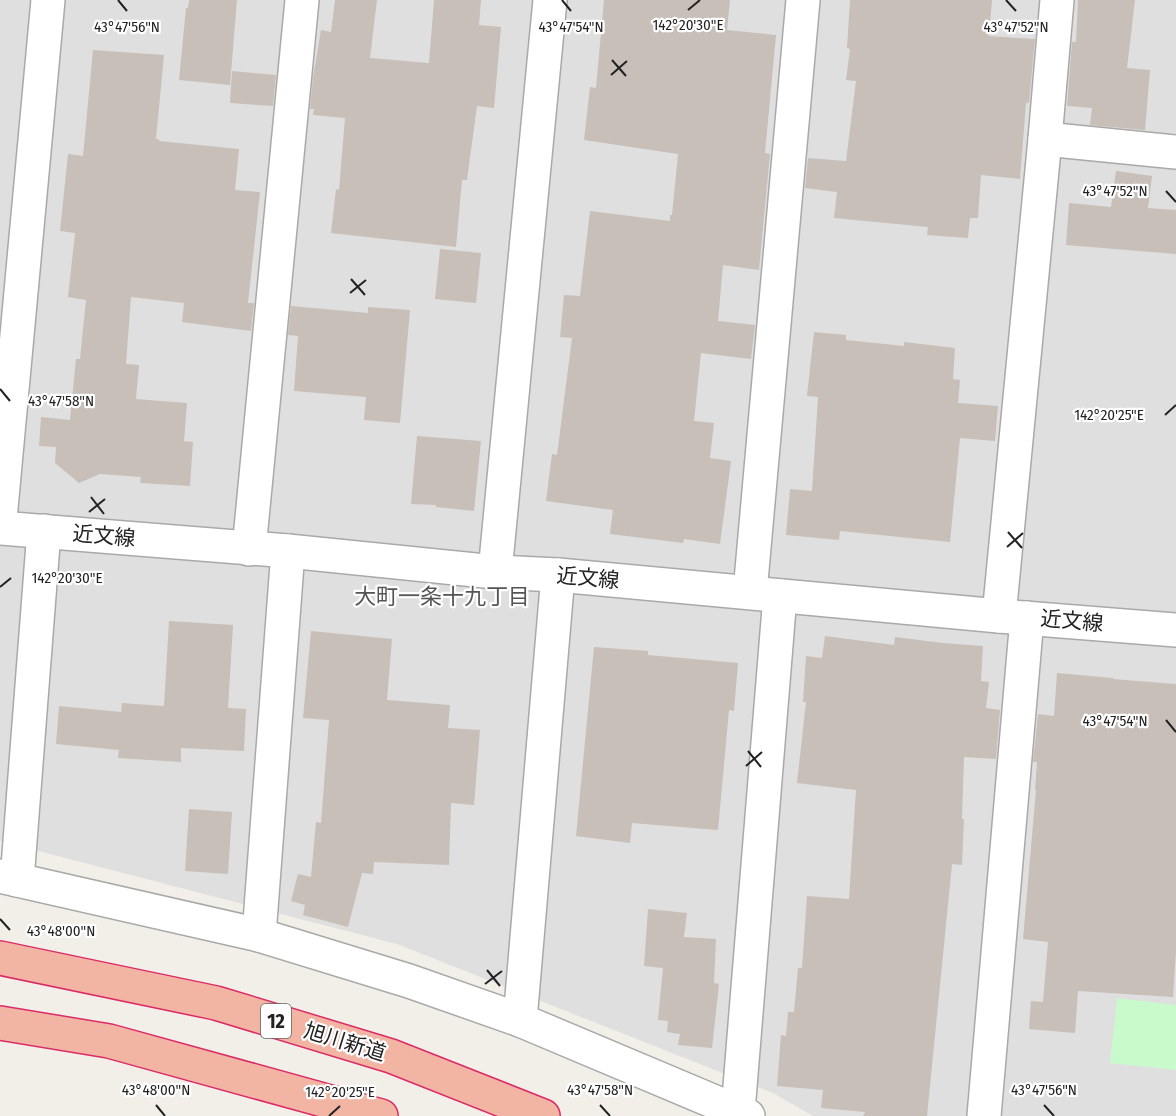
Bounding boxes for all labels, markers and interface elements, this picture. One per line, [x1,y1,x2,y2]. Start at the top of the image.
text: 142°20'30"E [652,16,724,34]
text: 43°47'56"N [94,18,160,36]
text: 43°47'54"N [538,18,604,36]
text: 43°47'52"N [983,18,1049,36]
text: 43°47'52"N [1082,182,1148,200]
text: 43°47'58"N [28,392,94,410]
text: 142°20'25"E [1074,406,1144,424]
street label: 近文線 [71,520,137,552]
street label: 近文線 [555,562,621,594]
text: 142°20'30"E [31,569,103,587]
district label: 大町一条十九丁目 [354,583,530,610]
street label: 近文線 [1039,605,1105,637]
text: 43°47'54"N [1082,712,1148,730]
text: 43°48'00"N [27,922,95,940]
road number: 12 [261,1004,291,1038]
street label: 旭川新道 [301,1017,389,1067]
text: 43°48'00"N [122,1081,190,1099]
text: 43°47'58"N [567,1081,633,1099]
text: 43°47'56"N [1011,1081,1077,1099]
text: 142°20'25"E [305,1083,375,1101]

